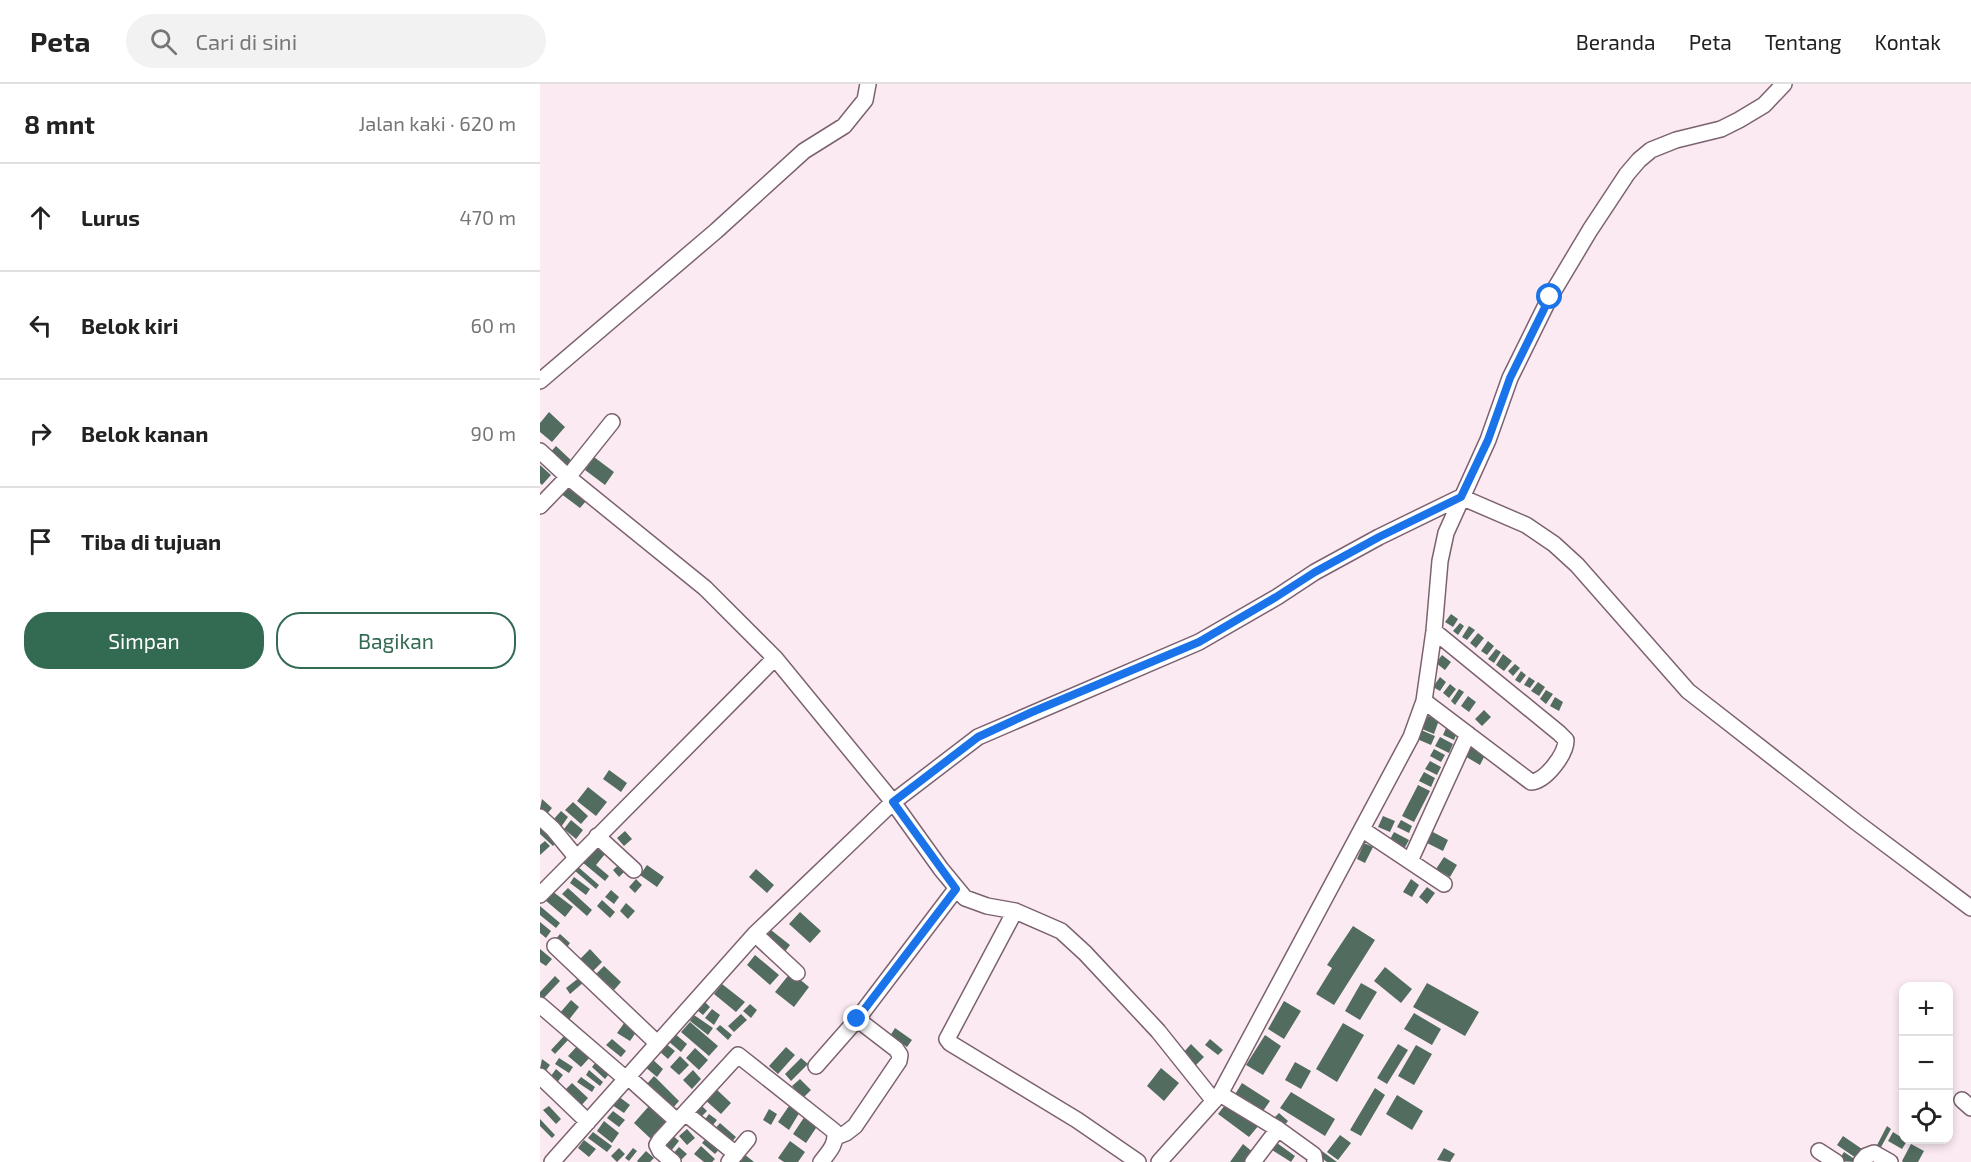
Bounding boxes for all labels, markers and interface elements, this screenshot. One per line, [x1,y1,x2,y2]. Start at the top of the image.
search box [126,14,546,68]
text: Peta [30,24,90,58]
icon: search [147,25,180,58]
text: Cari di sini [195,28,297,54]
text: Beranda [1576,29,1656,54]
text: Peta [1689,29,1732,54]
text: Tentang [1765,29,1842,54]
text: Kontak [1875,29,1941,54]
text: 8 mnt [24,108,95,139]
text: Jalan kaki · 620 m [359,111,516,135]
icon: ahead [24,201,57,234]
text: Lurus [81,204,140,230]
text: 470 m [459,205,516,229]
route start [1536,283,1562,309]
icon: left [24,309,57,342]
text: Belok kiri [81,312,178,338]
text: 60 m [471,313,516,337]
icon: right [24,417,57,450]
text: Belok kanan [81,420,208,446]
text: 90 m [471,421,516,445]
icon: arrive [24,525,57,558]
text: Tiba di tujuan [81,528,221,554]
button: Simpan [24,612,264,669]
button: Bagikan [276,612,516,669]
map controls [1899,982,1953,1144]
button: + [1899,982,1953,1036]
route end [843,1005,869,1031]
button: − [1899,1036,1953,1090]
button: locate [1899,1090,1953,1144]

